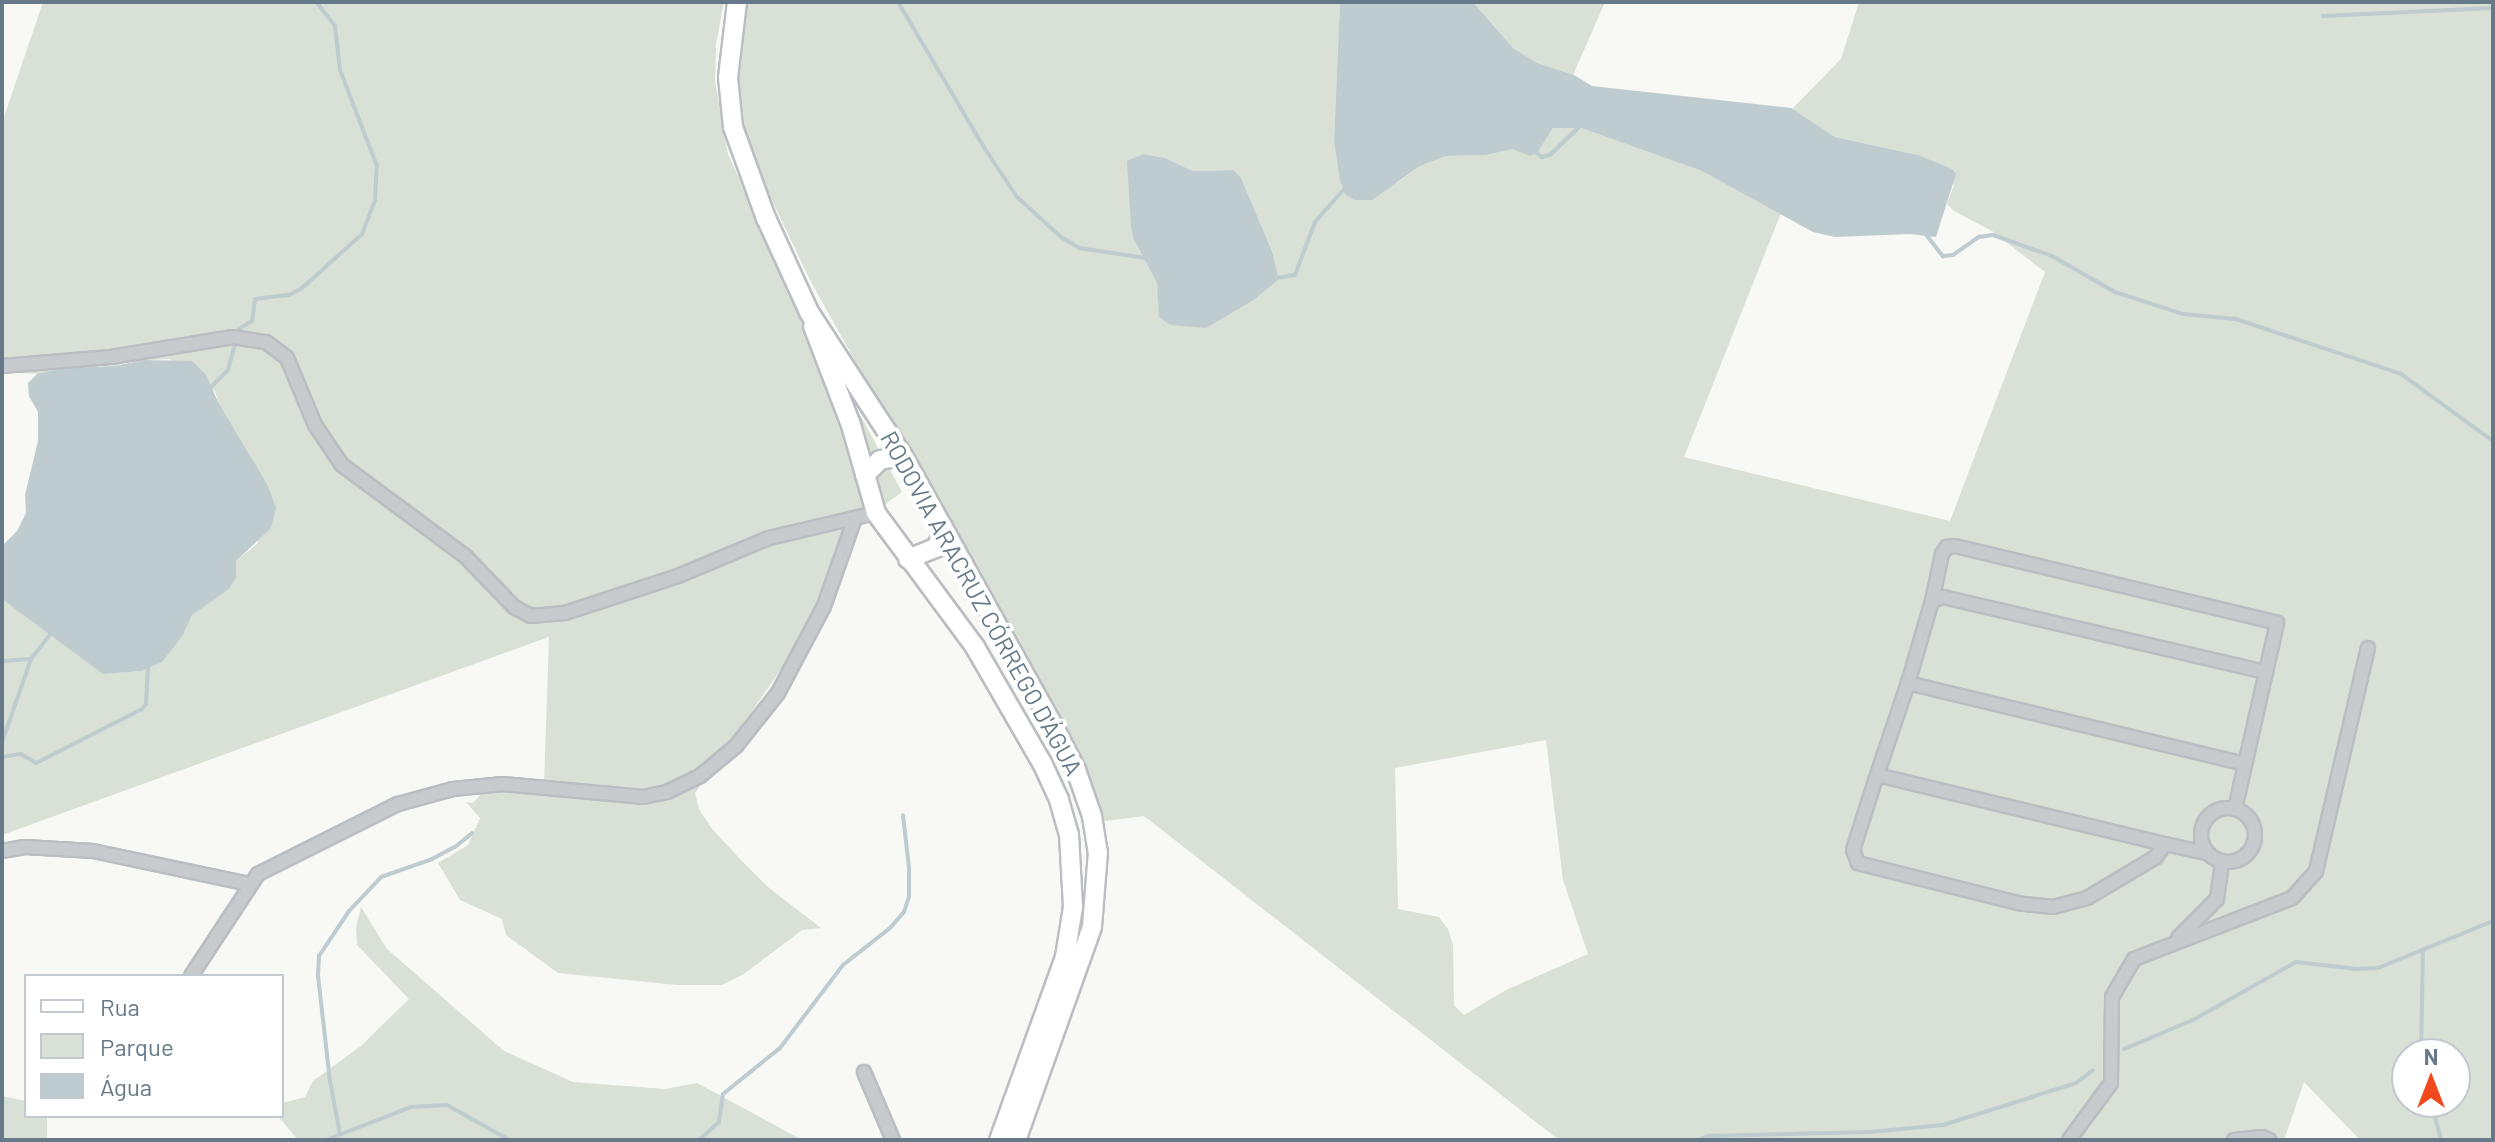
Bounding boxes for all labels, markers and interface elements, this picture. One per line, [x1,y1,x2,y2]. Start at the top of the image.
street label: RODOVIA ARACRUZ CÓRREGO D'ÁGUA [875,426,1089,780]
legend [24,974,284,1118]
text: Rua [100,992,140,1021]
text: Parque [100,1032,174,1061]
north arrow [2391,1038,2471,1118]
text: N [2424,1043,2438,1069]
text: Água [100,1072,152,1101]

